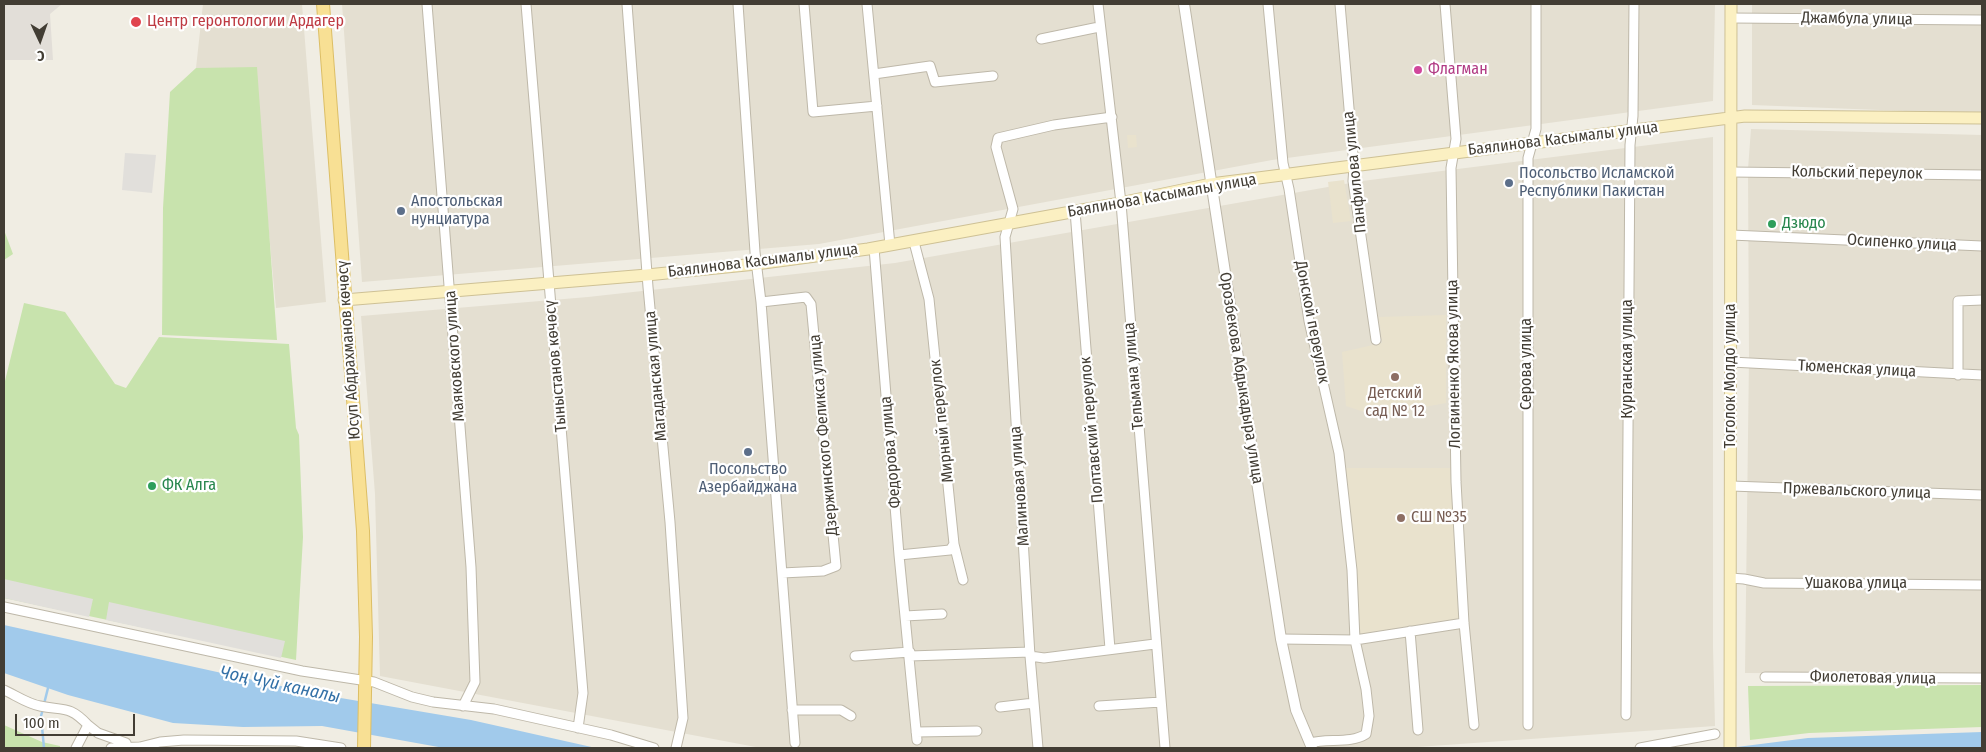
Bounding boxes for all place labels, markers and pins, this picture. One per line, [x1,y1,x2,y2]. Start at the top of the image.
place label: Центр геронтологии Ардагер [147,12,344,32]
marker: Центр геронтологии Ардагер [129,15,143,29]
place label: Флагман [1428,60,1488,80]
marker: Флагман [1412,64,1424,76]
place label: Посольство Исламской Республики Пакистан [1519,164,1675,202]
marker: Посольство Исламской Республики Пакистан [1503,177,1515,189]
place label: Апостольская нунциатура [411,192,503,230]
marker: Апостольская нунциатура [395,205,407,217]
place label: Дзюдо [1782,214,1826,234]
marker: Дзюдо [1766,218,1778,230]
marker: Детский сад № 12 [1389,371,1401,383]
place label: Детский сад № 12 [1365,384,1425,422]
marker: Посольство Азербайджана [742,446,754,458]
place label: Посольство Азербайджана [699,460,797,498]
place label: ФК Алга [162,476,216,496]
marker: ФК Алга [146,480,158,492]
place label: СШ №35 [1411,508,1467,528]
marker: СШ №35 [1395,512,1407,524]

